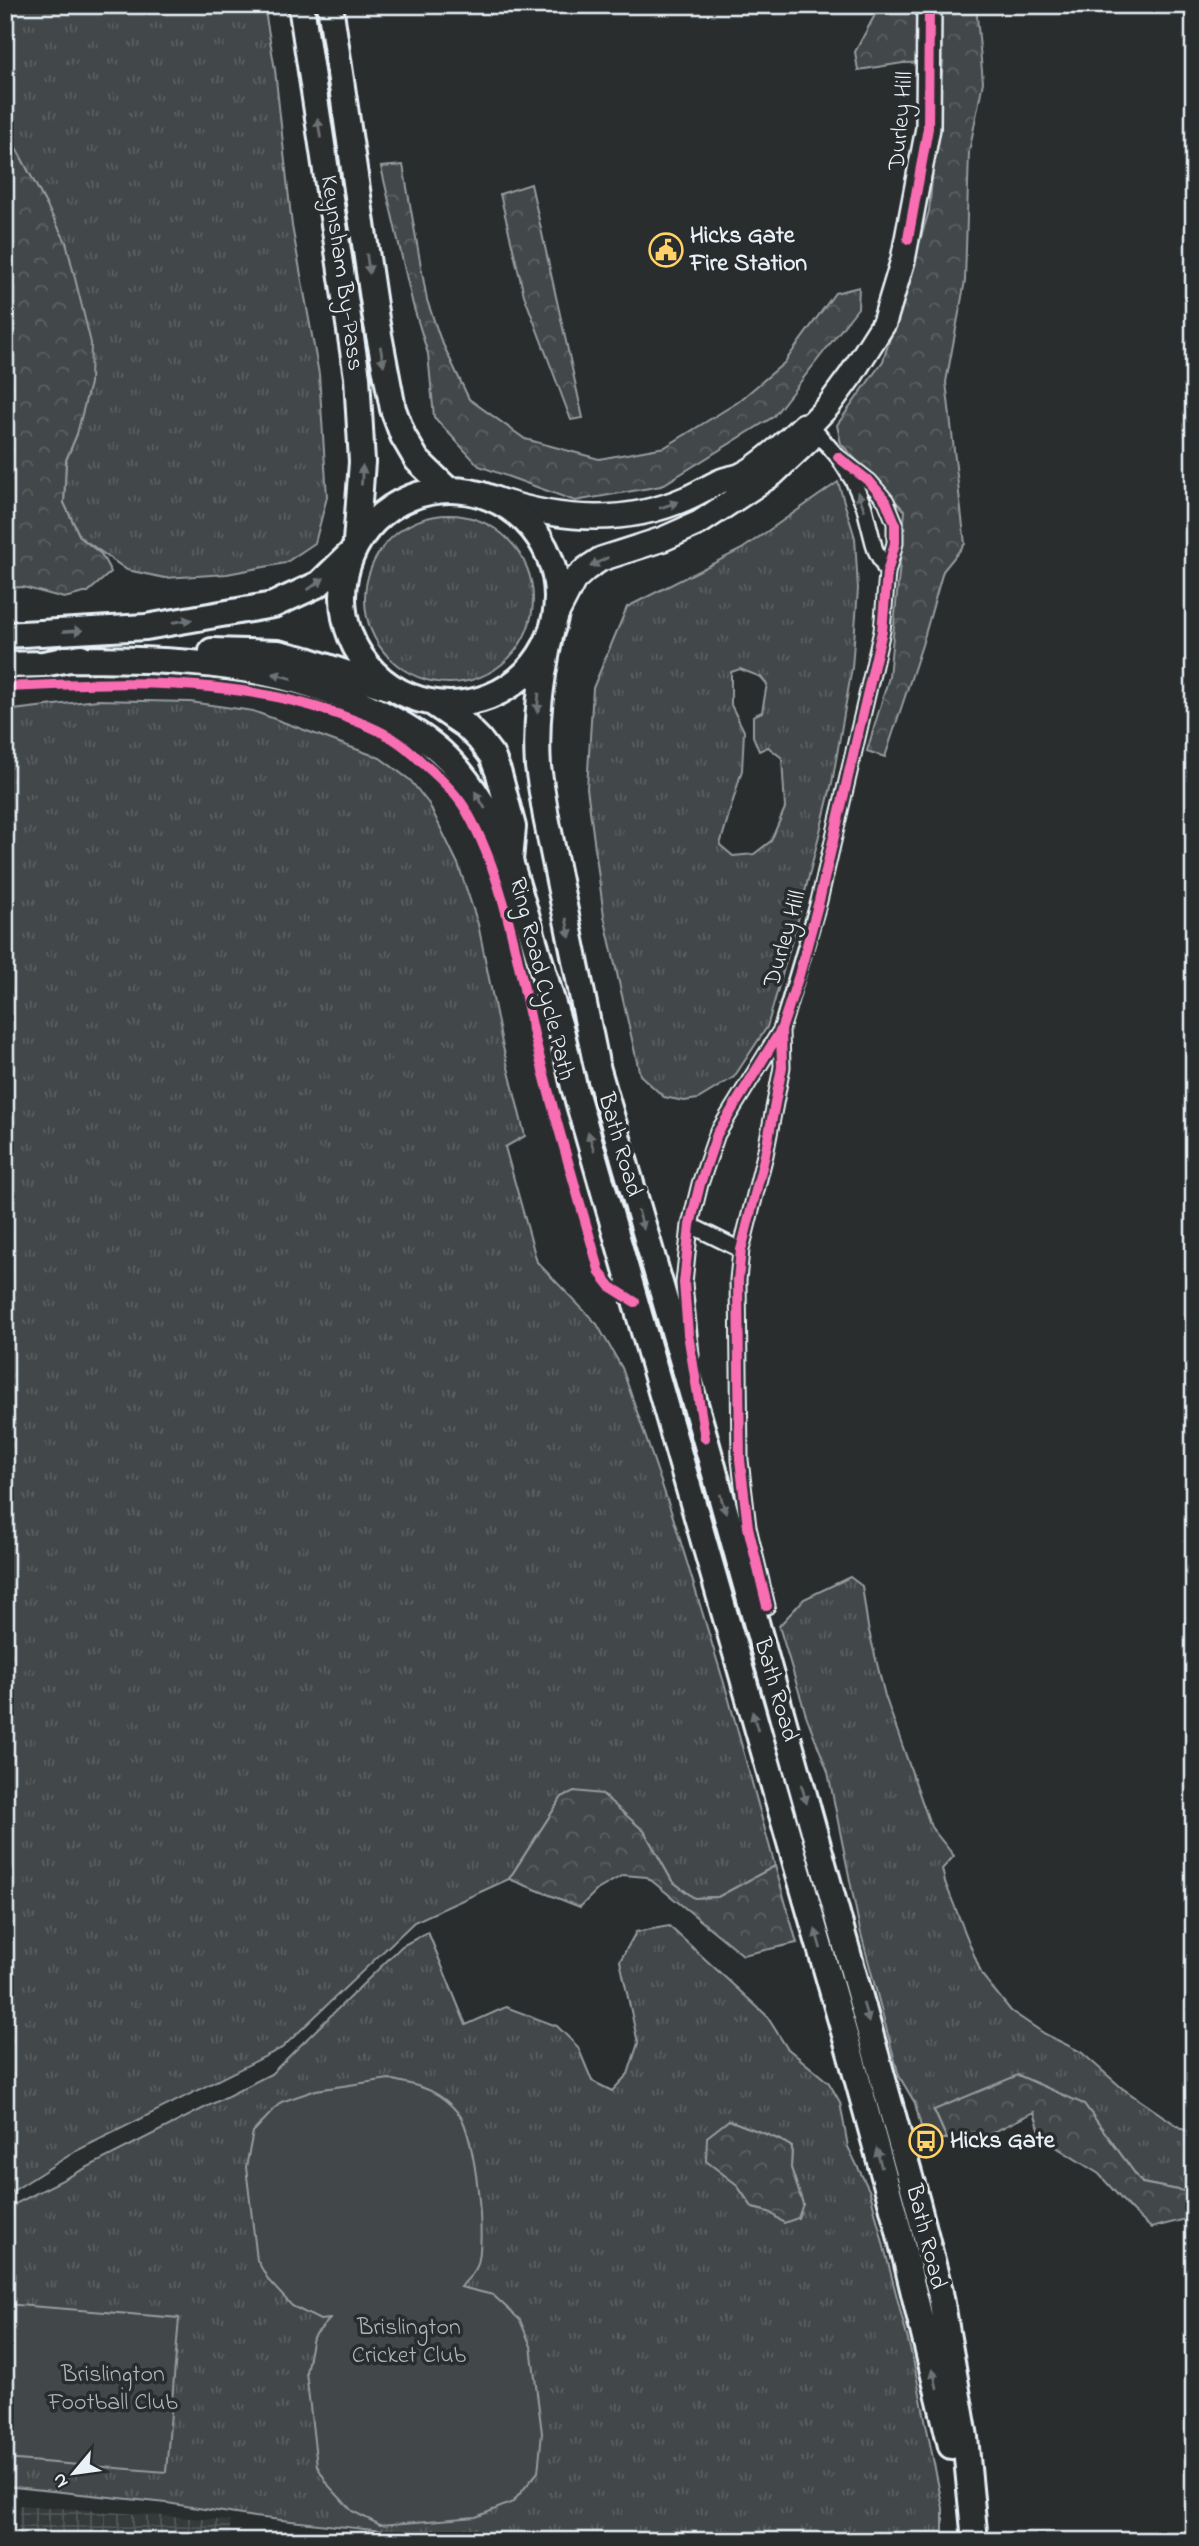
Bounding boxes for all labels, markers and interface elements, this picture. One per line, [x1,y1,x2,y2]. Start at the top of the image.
street label: Durley Hill [880,70,925,173]
one-way arrow [313,117,324,139]
street label: Keynsham By-Pass [309,173,372,373]
place label: Hicks Gate Fire Station [689,219,807,282]
public building icon: Hicks Gate Fire Station [647,231,685,269]
one-way arrow [363,253,374,275]
one-way arrow [377,345,388,367]
one-way arrow [356,464,367,486]
one-way arrow [855,491,866,512]
one-way arrow [659,499,680,510]
one-way arrow [589,556,609,567]
one-way arrow [307,577,326,591]
one-way arrow [171,615,193,626]
one-way arrow [63,626,85,637]
one-way arrow [270,670,292,681]
one-way arrow [532,693,543,715]
one-way arrow [473,791,486,810]
street label: Ring Road Cycle Path [498,874,583,1084]
street label: Durley Hill [755,887,817,993]
one-way arrow [563,917,574,939]
street label: Bath Road [587,1088,651,1202]
one-way arrow [585,1131,595,1152]
one-way arrow [637,1209,647,1230]
one-way arrow [718,1493,729,1515]
street label: Bath Road [743,1633,807,1747]
one-way arrow [750,1710,760,1731]
one-way arrow [800,1784,810,1805]
one-way arrow [812,1928,822,1949]
one-way arrow [861,2003,871,2024]
bus stop icon: Hicks Gate [907,2122,945,2160]
place label: Hicks Gate [950,2124,1056,2159]
one-way arrow [874,2147,884,2168]
street label: Bath Road [895,2180,955,2294]
park label: Brislington Cricket Club [352,2311,467,2374]
park label: Brislington Football Club [47,2358,178,2421]
one-way arrow [930,2368,941,2390]
north arrow [38,2438,108,2508]
text: N [46,2468,76,2492]

